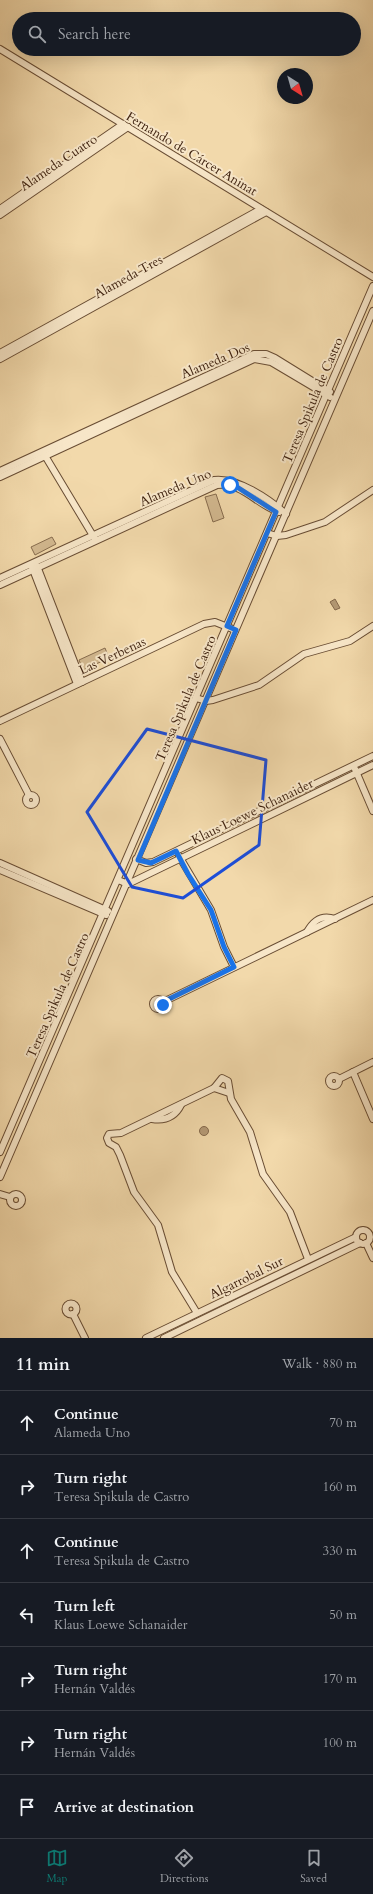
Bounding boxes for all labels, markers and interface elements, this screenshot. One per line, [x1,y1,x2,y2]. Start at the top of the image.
search box [12,12,361,56]
icon: search [26,23,48,45]
text: Search here [58,24,131,44]
north arrow [277,68,313,104]
street label: Fernando de Cárcer Aninat [123,108,260,200]
street label: Alameda Cuatro [16,130,101,195]
street label: Alameda Tres [91,251,166,303]
street label: Teresa Spikula de Castro [278,335,348,466]
street label: Alameda Dos [178,338,253,383]
street label: Alameda Uno [137,465,214,511]
route start [221,476,239,494]
street label: Las Verbenas [76,633,149,679]
street label: Teresa Spikula de Castro [151,633,221,764]
street label: Klaus Loewe Schanaider [188,774,317,849]
street label: Teresa Spikula de Castro [22,930,94,1061]
route end [154,996,172,1014]
street label: Algarrobal Sur [207,1252,286,1303]
text: 11 min [16,1353,70,1376]
text: Walk · 880 m [282,1355,357,1373]
text: Continue [54,1404,119,1424]
icon: ahead [16,1412,38,1434]
text: 70 m [329,1414,357,1432]
text: Alameda Uno [54,1424,130,1442]
text: Turn right [54,1468,127,1488]
icon: right [16,1476,38,1498]
text: 160 m [323,1478,357,1496]
text: Teresa Spikula de Castro [54,1488,189,1506]
text: Continue [54,1532,119,1552]
icon: ahead [16,1540,38,1562]
text: 330 m [323,1542,357,1560]
text: Teresa Spikula de Castro [54,1552,189,1570]
text: Turn left [54,1596,115,1616]
icon: left [16,1604,38,1626]
text: 50 m [329,1606,357,1624]
text: Klaus Loewe Schanaider [54,1616,188,1634]
text: Turn right [54,1660,127,1680]
icon: right [16,1668,38,1690]
text: 170 m [323,1670,357,1688]
text: Hernán Valdés [54,1680,135,1698]
text: Turn right [54,1724,127,1744]
icon: right [16,1732,38,1754]
text: 100 m [323,1734,357,1752]
text: Hernán Valdés [54,1744,135,1762]
icon: arrive [16,1796,38,1818]
text: Arrive at destination [54,1797,194,1817]
tab: Map [46,1847,68,1886]
tab: Directions [160,1847,208,1886]
tab: Saved [300,1847,327,1886]

